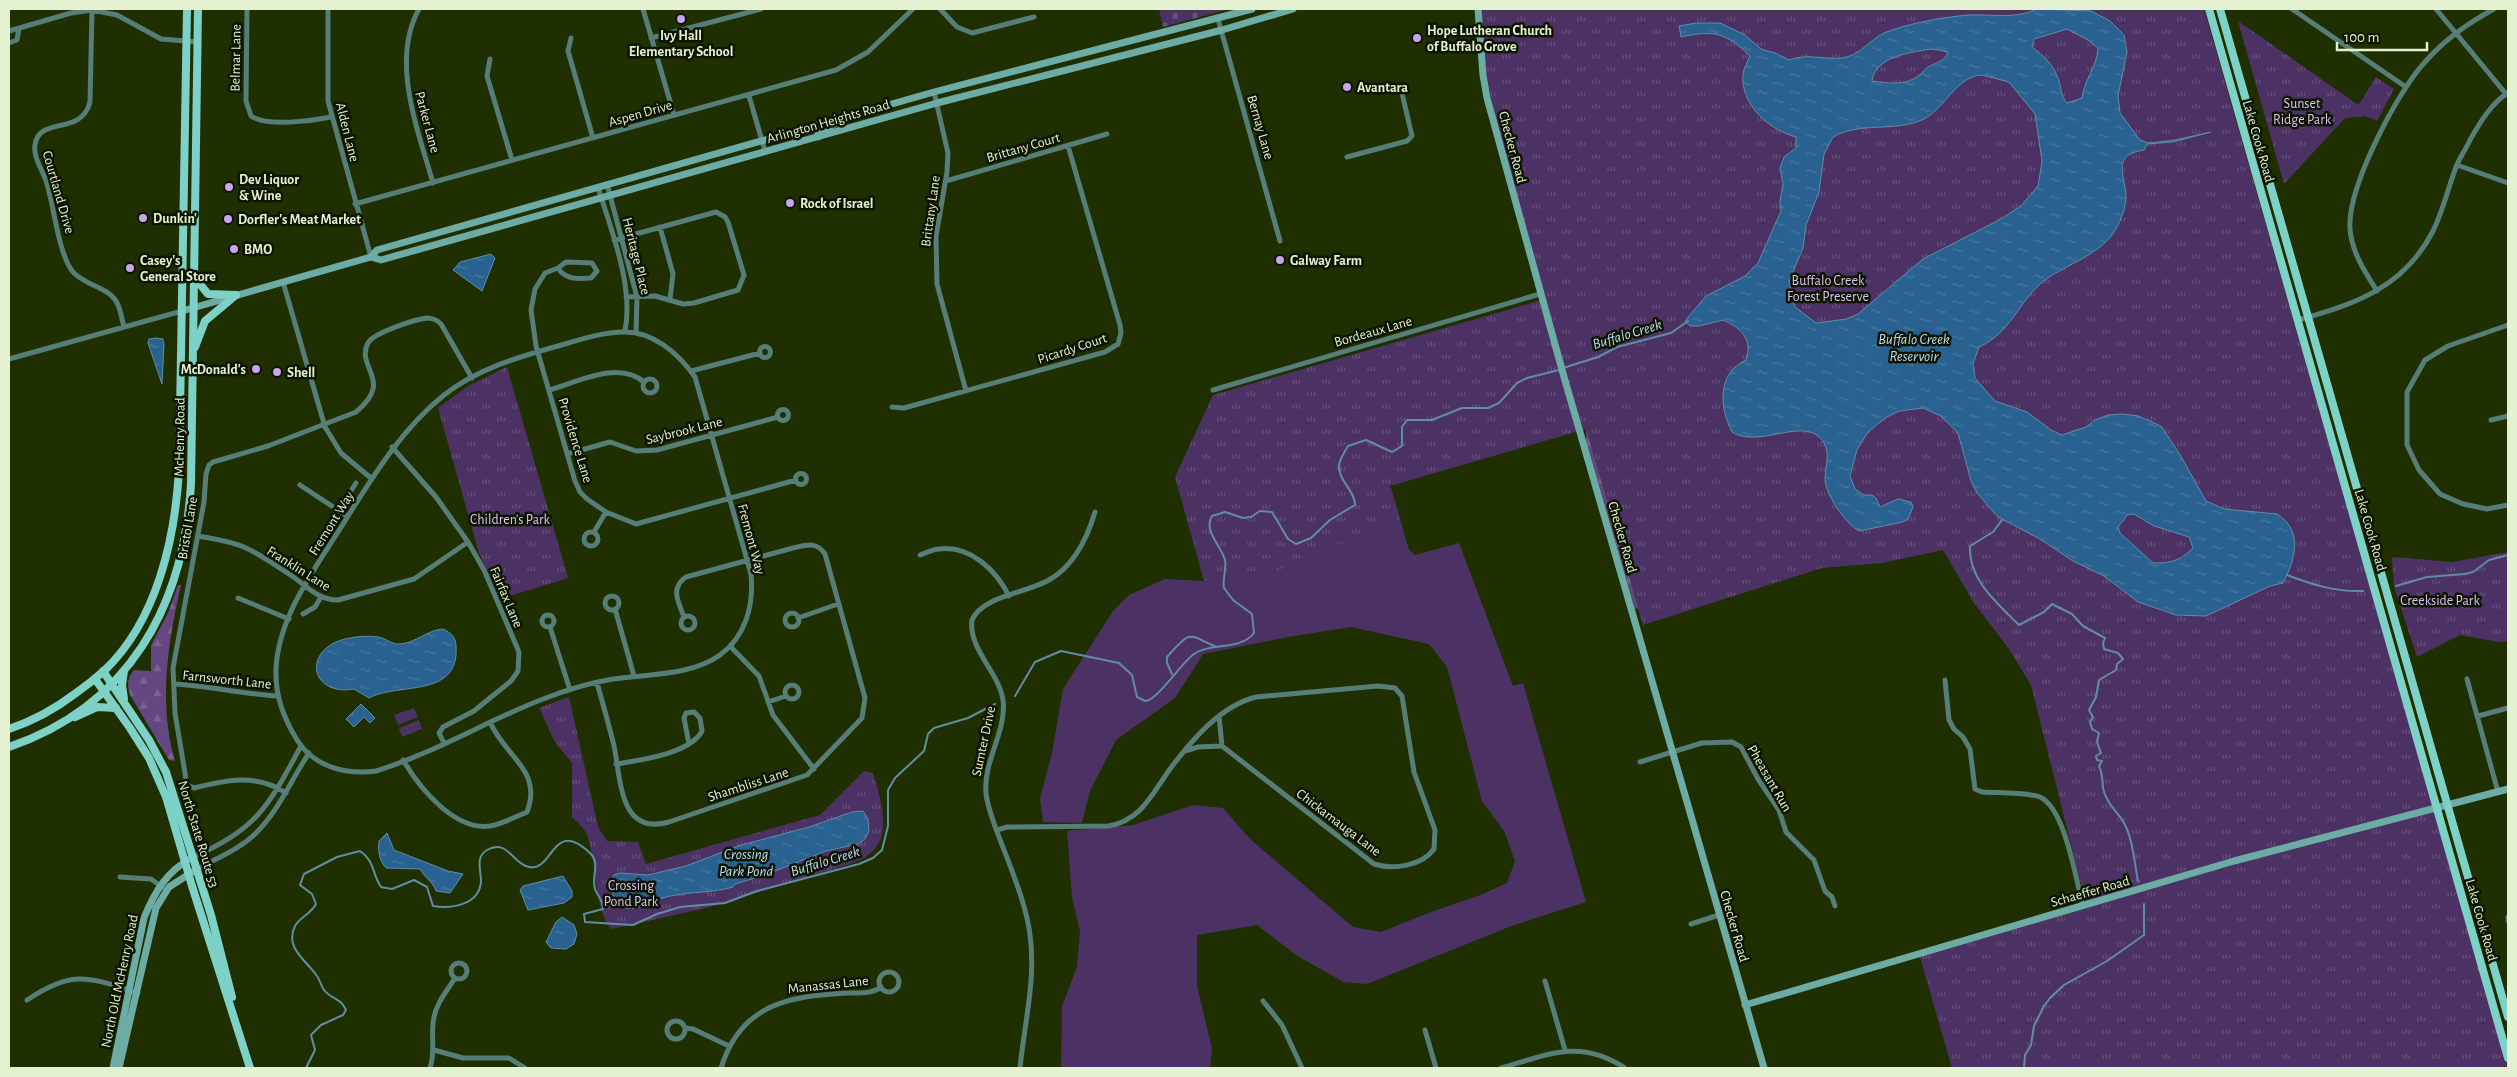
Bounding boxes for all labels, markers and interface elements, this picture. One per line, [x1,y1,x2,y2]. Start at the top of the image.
marker: Ivy Hall Elementary School [675,13,687,25]
scale bar [2337,20,2427,52]
street label: Belmar Lane [228,24,244,92]
place label: Hope Lutheran Church of Buffalo Grove [1427,24,1552,54]
place label: Ivy Hall Elementary School [629,29,733,59]
text: 100 m [2344,30,2379,45]
marker: Hope Lutheran Church of Buffalo Grove [1411,32,1423,44]
marker: Avantara [1341,81,1353,93]
place label: Avantara [1357,81,1408,95]
street label: Parker Lane [412,90,442,155]
street label: Bernay Lane [1244,94,1276,161]
park label: Sunset Ridge Park [2273,97,2332,127]
street label: Aspen Drive [607,98,674,130]
street label: Arlington Heights Road [765,98,891,146]
street label: Lake Cook Road [2240,99,2276,184]
street label: Alden Lane [333,101,361,163]
street label: Checker Road [1496,110,1528,185]
street label: Brittany Court [985,131,1062,165]
street label: Courtland Drive [40,149,77,235]
place label: Dev Liquor & Wine [239,173,299,203]
street label: Brittany Lane [919,175,943,248]
marker: Dev Liquor & Wine [223,181,235,193]
marker: Rock of Israel [784,197,796,209]
place label: Rock of Israel [800,197,874,211]
marker: Dunkin' [137,212,149,224]
place label: Dunkin' [153,212,197,226]
marker: Dorfler's Meat Market [222,213,234,225]
place label: Dorfler's Meat Market [238,213,361,227]
street label: Heritage Place [620,216,652,296]
marker: BMO [228,243,240,255]
place label: BMO [244,243,272,257]
place label: Casey's General Store [140,254,216,284]
marker: Galway Farm [1274,254,1286,266]
place label: Galway Farm [1290,254,1362,268]
marker: Casey's General Store [124,262,136,274]
park label: Buffalo Creek Forest Preserve [1787,274,1869,304]
street label: Bordeaux Lane [1333,314,1414,350]
water label: Buffalo Creek [1591,317,1664,352]
street label: Picardy Court [1036,331,1109,367]
water label: Buffalo Creek Reservoir [1878,332,1950,364]
place label: McDonald's [181,363,246,377]
marker: McDonald's [250,363,262,375]
marker: Shell [271,366,283,378]
place label: Shell [287,366,315,380]
street label: Providence Lane [555,396,595,485]
street label: McHenry Road [172,397,188,477]
street label: Saybrook Lane [644,415,724,447]
street label: Lake Cook Road [2352,488,2388,573]
street label: Fremont Way [307,489,357,558]
street label: Bristol Lane [176,496,200,561]
street label: Checker Road [1605,500,1639,575]
street label: Fremont Way [735,502,767,576]
park label: Children's Park [470,513,551,527]
street label: Franklin Lane [264,544,333,594]
street label: Fairfax Lane [487,565,525,630]
park label: Creekside Park [2400,594,2480,608]
street label: Farnsworth Lane [182,668,272,692]
street label: Sumter Drive [970,705,998,778]
street label: Pheasant Run [1744,743,1794,814]
street label: Shambliss Lane [706,765,790,805]
street label: North State Route 53 [175,779,221,890]
street label: Chickamauga Lane [1294,787,1383,859]
water label: Buffalo Creek [789,844,862,879]
water label: Crossing Park Pond [719,847,773,879]
street label: Schaeffer Road [2049,874,2131,910]
street label: Lake Cook Road [2463,878,2499,963]
park label: Crossing Pond Park [604,879,659,909]
street label: Checker Road [1717,889,1751,964]
street label: North Old McHenry Road [99,913,141,1049]
street label: Manassas Lane [787,974,869,996]

